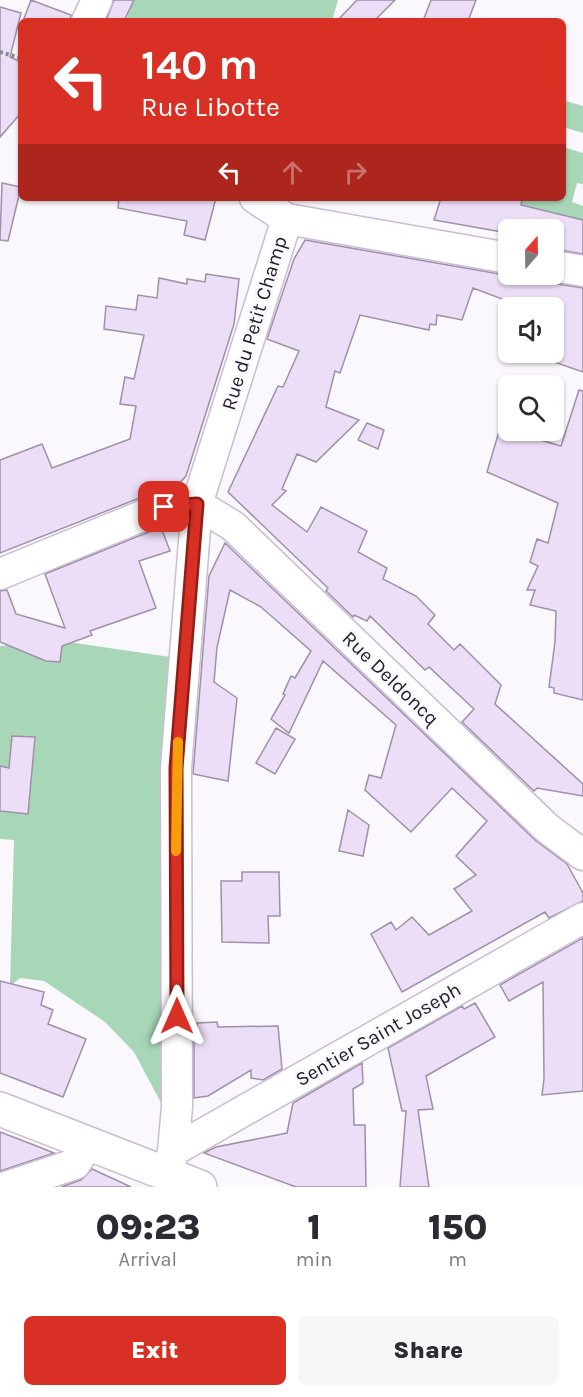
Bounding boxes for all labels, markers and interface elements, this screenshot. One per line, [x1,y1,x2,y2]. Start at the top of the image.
text: 140 m [141,40,258,90]
icon: left [42,42,120,120]
text: Rue Libotte [141,91,280,123]
icon: left [213,156,246,189]
icon: ahead [276,156,309,189]
icon: right [339,156,372,189]
north arrow [498,219,564,285]
map controls [498,219,564,441]
street label: Rue du Petit Champ [217,233,292,413]
button: sound [498,297,564,363]
button: search [498,375,564,441]
pin [138,481,189,532]
icon: arrive [147,490,180,523]
street label: Rue Deldoncq [338,627,444,730]
street label: Sentier Saint Joseph [291,978,465,1091]
position arrow [145,984,209,1048]
text: 09:23 [95,1206,200,1248]
text: 1 [307,1206,321,1248]
text: 150 [428,1206,488,1248]
text: Arrival [119,1248,177,1271]
text: min [296,1248,332,1271]
text: m [448,1248,467,1271]
button: Exit [24,1316,286,1385]
button: Share [298,1316,559,1385]

